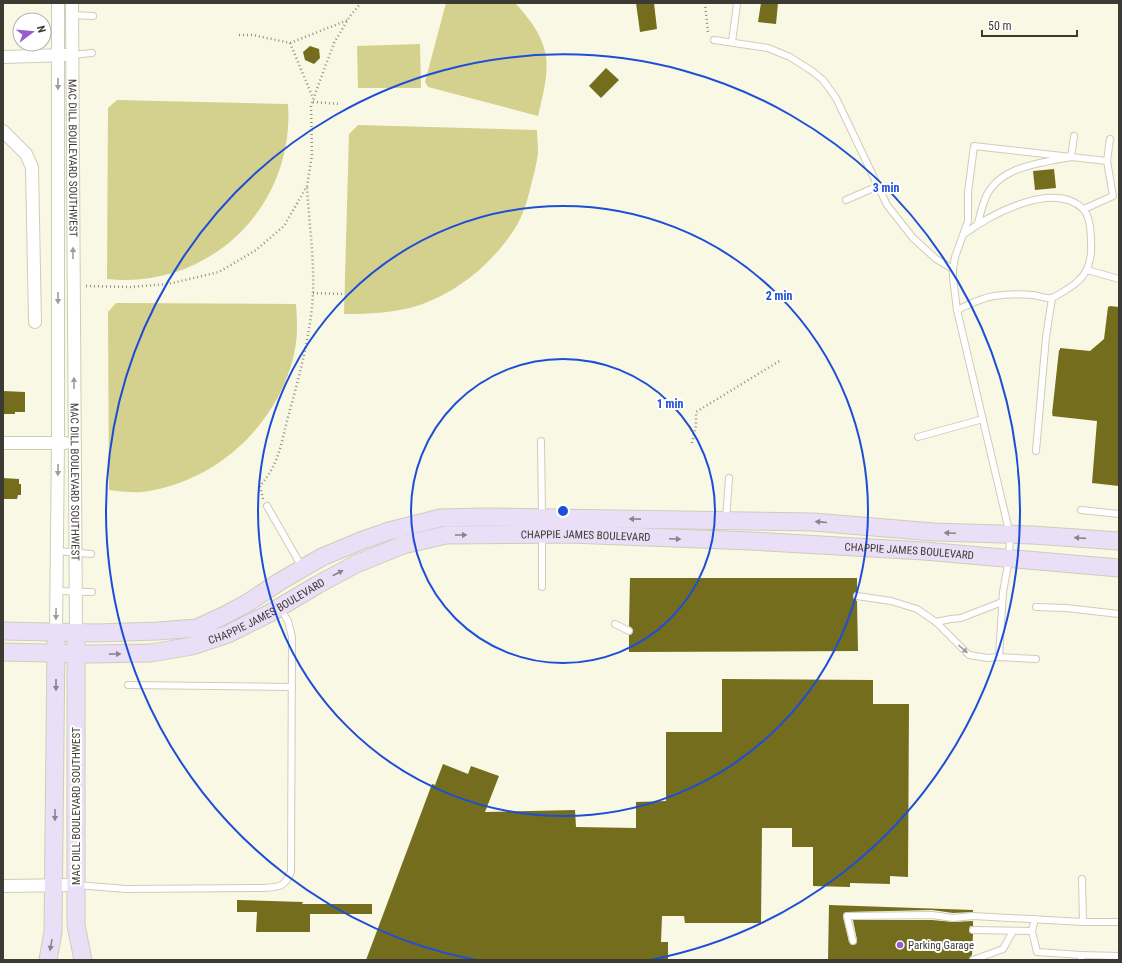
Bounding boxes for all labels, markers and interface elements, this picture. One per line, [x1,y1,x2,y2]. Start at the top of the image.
north arrow [12,12,52,52]
scale bar [982,12,1077,38]
text: 50 m [988,19,1012,33]
text: N [34,24,48,35]
one-way arrow [55,78,61,91]
street label: MAC DILL BOULEVARD SOUTHWEST [65,79,79,237]
text: 3 min [873,181,899,195]
one-way arrow [70,246,76,259]
text: 2 min [766,289,792,303]
one-way arrow [55,292,61,305]
one-way arrow [71,376,77,389]
text: 1 min [657,397,683,411]
street label: MAC DILL BOULEVARD SOUTHWEST [68,403,82,561]
one-way arrow [55,464,61,477]
centre of rings [556,504,570,518]
one-way arrow [628,516,641,522]
one-way arrow [815,519,827,526]
street label: CHAPPIE JAMES BOULEVARD [521,528,651,544]
one-way arrow [943,530,956,536]
one-way arrow [455,532,468,538]
one-way arrow [669,535,681,542]
one-way arrow [1074,535,1086,542]
street label: CHAPPIE JAMES BOULEVARD [844,540,974,562]
one-way arrow [333,570,344,576]
street label: CHAPPIE JAMES BOULEVARD [207,576,327,647]
one-way arrow [53,608,59,621]
one-way arrow [958,645,969,654]
one-way arrow [109,651,122,657]
one-way arrow [53,679,59,692]
street label: MAC DILL BOULEVARD SOUTHWEST [70,727,83,885]
one-way arrow [52,809,58,822]
one-way arrow [48,939,54,951]
place label: Parking Garage [908,939,974,952]
marker: Parking Garage [895,940,905,950]

